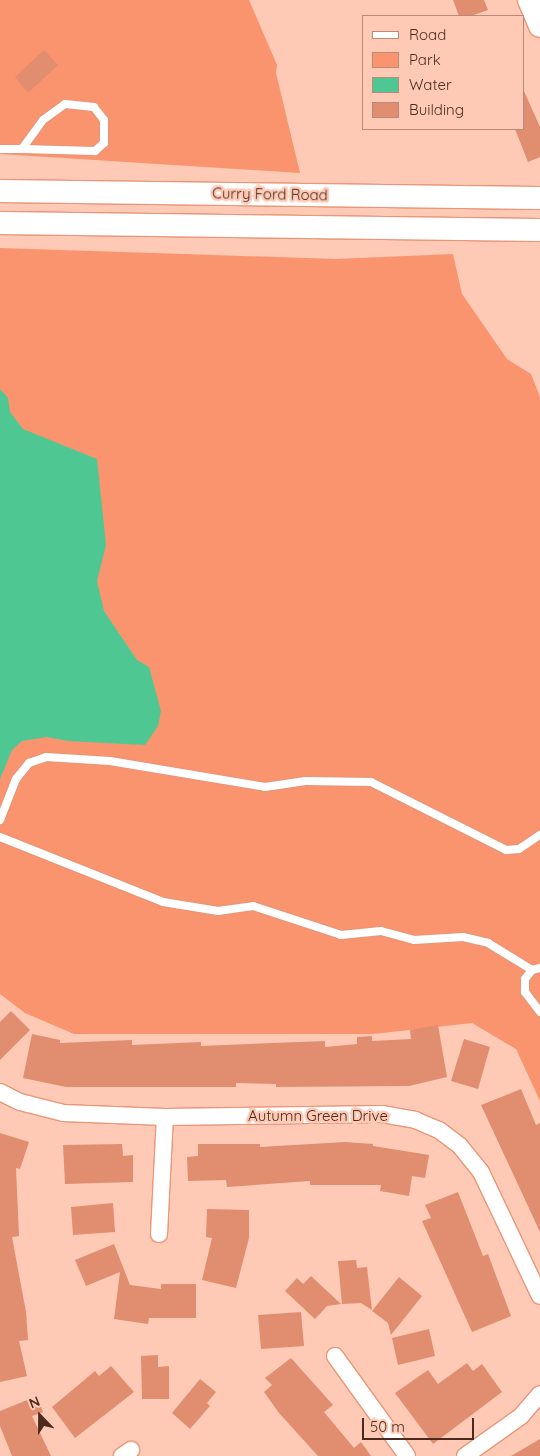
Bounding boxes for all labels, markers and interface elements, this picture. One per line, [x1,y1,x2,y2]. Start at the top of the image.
legend [362,15,525,130]
text: Road [409,25,446,44]
text: Park [409,50,441,69]
text: Water [409,75,452,94]
text: Building [409,100,464,119]
street label: Curry Ford Road [212,184,328,204]
street label: Autumn Green Drive [248,1107,388,1125]
north arrow [15,1391,65,1441]
text: N [26,1392,43,1412]
scale bar [365,1408,478,1440]
text: 50 m [370,1417,405,1436]

